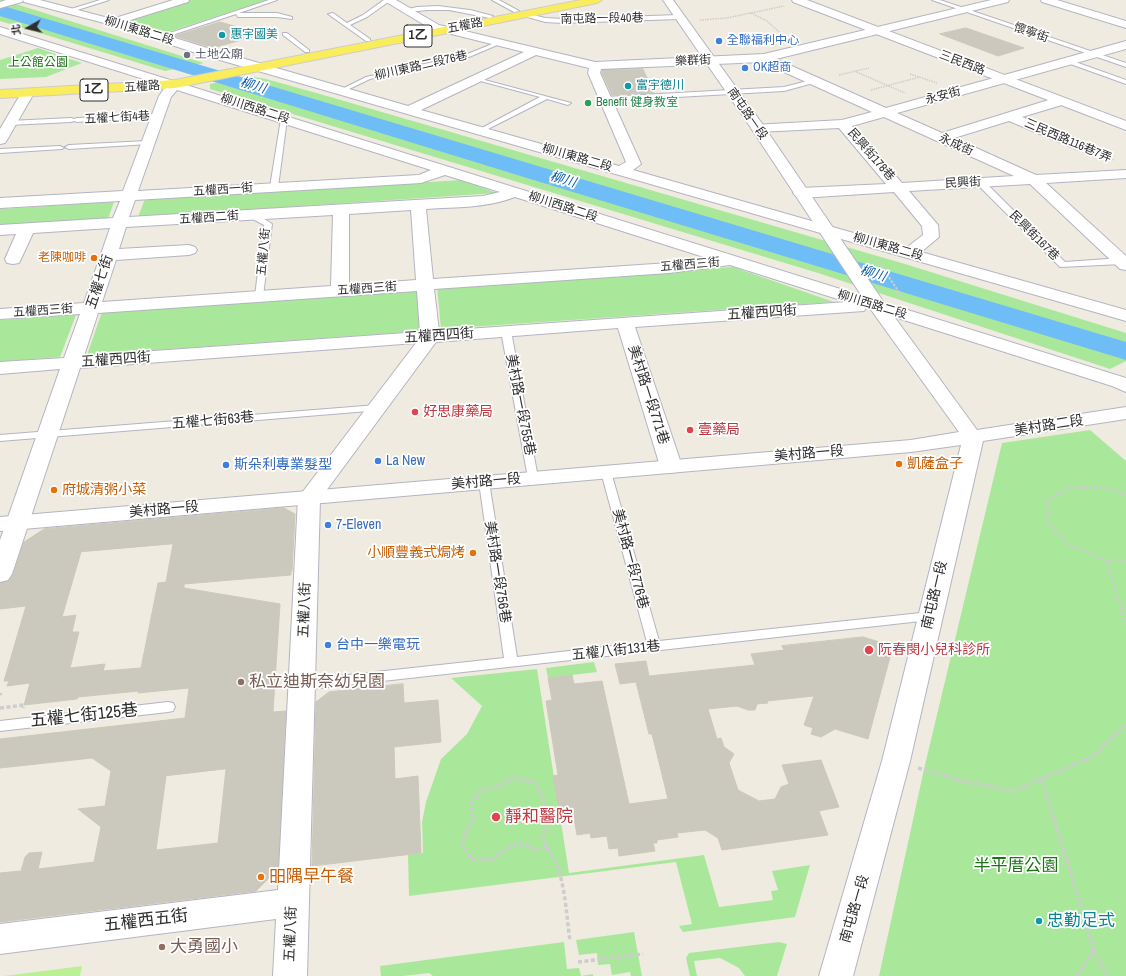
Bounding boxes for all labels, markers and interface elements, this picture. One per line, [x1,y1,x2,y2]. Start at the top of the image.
north arrow [8,8,48,48]
street label: 南屯路一段40巷 [560,11,644,27]
street label: 柳川東路二段 [102,14,176,48]
street label: 五權路 [446,15,484,37]
street label: 懷寧街 [1012,20,1050,46]
text: 北 [8,23,24,36]
road number: 1乙 [404,25,432,47]
place label: 惠宇國美 [230,28,278,42]
marker: 惠宇國美 [217,30,227,40]
place label: 全聯福利中心 [727,34,799,48]
marker: 全聯福利中心 [714,36,724,46]
place label: 土地公廟 [195,48,243,62]
street label: 柳川東路二段76巷 [373,48,469,84]
street label: 三民西路 [937,48,987,78]
marker: 土地公廟 [182,50,192,60]
street label: 樂群街 [675,53,711,69]
park label: 上公館公園 [8,56,68,70]
place label: OK超商 [753,61,791,75]
marker: OK超商 [740,63,750,73]
water label: 柳川 [238,75,268,97]
road number: 1乙 [80,79,108,101]
street label: 五權路 [124,79,160,95]
place label: 富宇德川 [636,79,684,93]
marker: 富宇德川 [623,81,633,91]
street label: 永安街 [924,84,962,108]
street label: 南屯路一段 [724,85,770,143]
street label: 柳川西路二段 [219,91,291,127]
place label: Benefit 健身教室 [596,96,678,110]
marker: Benefit 健身教室 [583,98,593,108]
street label: 五權七街4巷 [84,109,150,127]
street label: 三民西路116巷7弄 [1022,116,1114,166]
street label: 民興街178巷 [844,126,898,184]
street label: 永成街 [937,131,975,159]
street label: 柳川東路二段 [540,141,614,175]
water label: 柳川 [548,169,578,191]
street label: 民興街 [945,175,981,191]
street label: 五權西一街 [193,181,253,199]
street label: 柳川西路二段 [527,189,599,225]
street label: 民興街167巷 [1006,208,1062,264]
street label: 五權西二街 [179,209,239,227]
street label: 五權八街 [255,227,273,277]
street label: 柳川東路二段 [851,230,925,264]
place label: 老陳咖啡 [38,251,86,265]
street label: 五權七街 [83,253,117,311]
marker: 老陳咖啡 [89,253,99,263]
street label: 五權西三街 [659,255,721,275]
water label: 柳川 [858,263,888,285]
street label: 五權西三街 [337,280,397,298]
street label: 柳川西路二段 [835,288,909,322]
street label: 五權西三街 [13,302,73,320]
street label: 五權西四街 [726,302,798,324]
street label: 五權西四街 [403,325,475,347]
street label: 美村路一段771巷 [624,343,672,447]
street label: 五權西四街 [80,349,152,371]
street label: 美村路一段755巷 [502,353,538,457]
place label: 好思康藥局 [423,404,493,420]
marker: 好思康藥局 [410,407,420,417]
street label: 五權七街63巷 [171,409,255,433]
street label: 美村路二段 [1013,412,1085,440]
place label: 壹藥局 [698,422,740,438]
marker: 壹藥局 [685,425,695,435]
street label: 美村路一段 [773,443,845,465]
place label: La New [386,453,425,469]
marker: La New [373,456,383,466]
place label: 凱薩盒子 [907,456,963,472]
place label: 斯朵利專業髮型 [234,457,332,473]
marker: 凱薩盒子 [894,459,904,469]
marker: 斯朵利專業髮型 [221,460,231,470]
street label: 美村路一段 [450,471,522,493]
place label: 府城清粥小菜 [62,482,146,498]
marker: 府城清粥小菜 [49,485,59,495]
street label: 美村路一段 [128,499,200,521]
street label: 美村路一段776巷 [609,507,651,611]
place label: 7-Eleven [336,517,381,533]
marker: 7-Eleven [323,520,333,530]
street label: 美村路一段756巷 [481,520,513,624]
place label: 小順豐義式焗烤 [367,545,465,561]
marker: 小順豐義式焗烤 [468,548,478,558]
street label: 南屯路一段 [919,559,951,631]
street label: 五權八街 [296,582,314,638]
place label: 台中一樂電玩 [336,637,420,653]
street label: 五權八街131巷 [571,638,661,664]
marker: 台中一樂電玩 [323,640,333,650]
place label: 阮春閔小兒科診所 [878,642,990,658]
marker: 阮春閔小兒科診所 [863,644,875,656]
place label: 私立迪斯奈幼兒園 [249,672,385,692]
marker: 私立迪斯奈幼兒園 [236,677,246,687]
street label: 五權七街125巷 [29,700,139,732]
place label: 靜和醫院 [505,807,573,827]
marker: 靜和醫院 [490,811,502,823]
park label: 半平厝公園 [974,856,1058,876]
place label: 昍隅早午餐 [269,867,354,887]
marker: 昍隅早午餐 [256,872,266,882]
street label: 南屯路一段 [837,873,873,945]
street label: 五權西五街 [103,906,189,936]
street label: 五權八街 [282,906,300,962]
place label: 忠勤足式 [1047,911,1115,931]
marker: 忠勤足式 [1034,916,1044,926]
place label: 大勇國小 [170,937,238,957]
marker: 大勇國小 [157,942,167,952]

